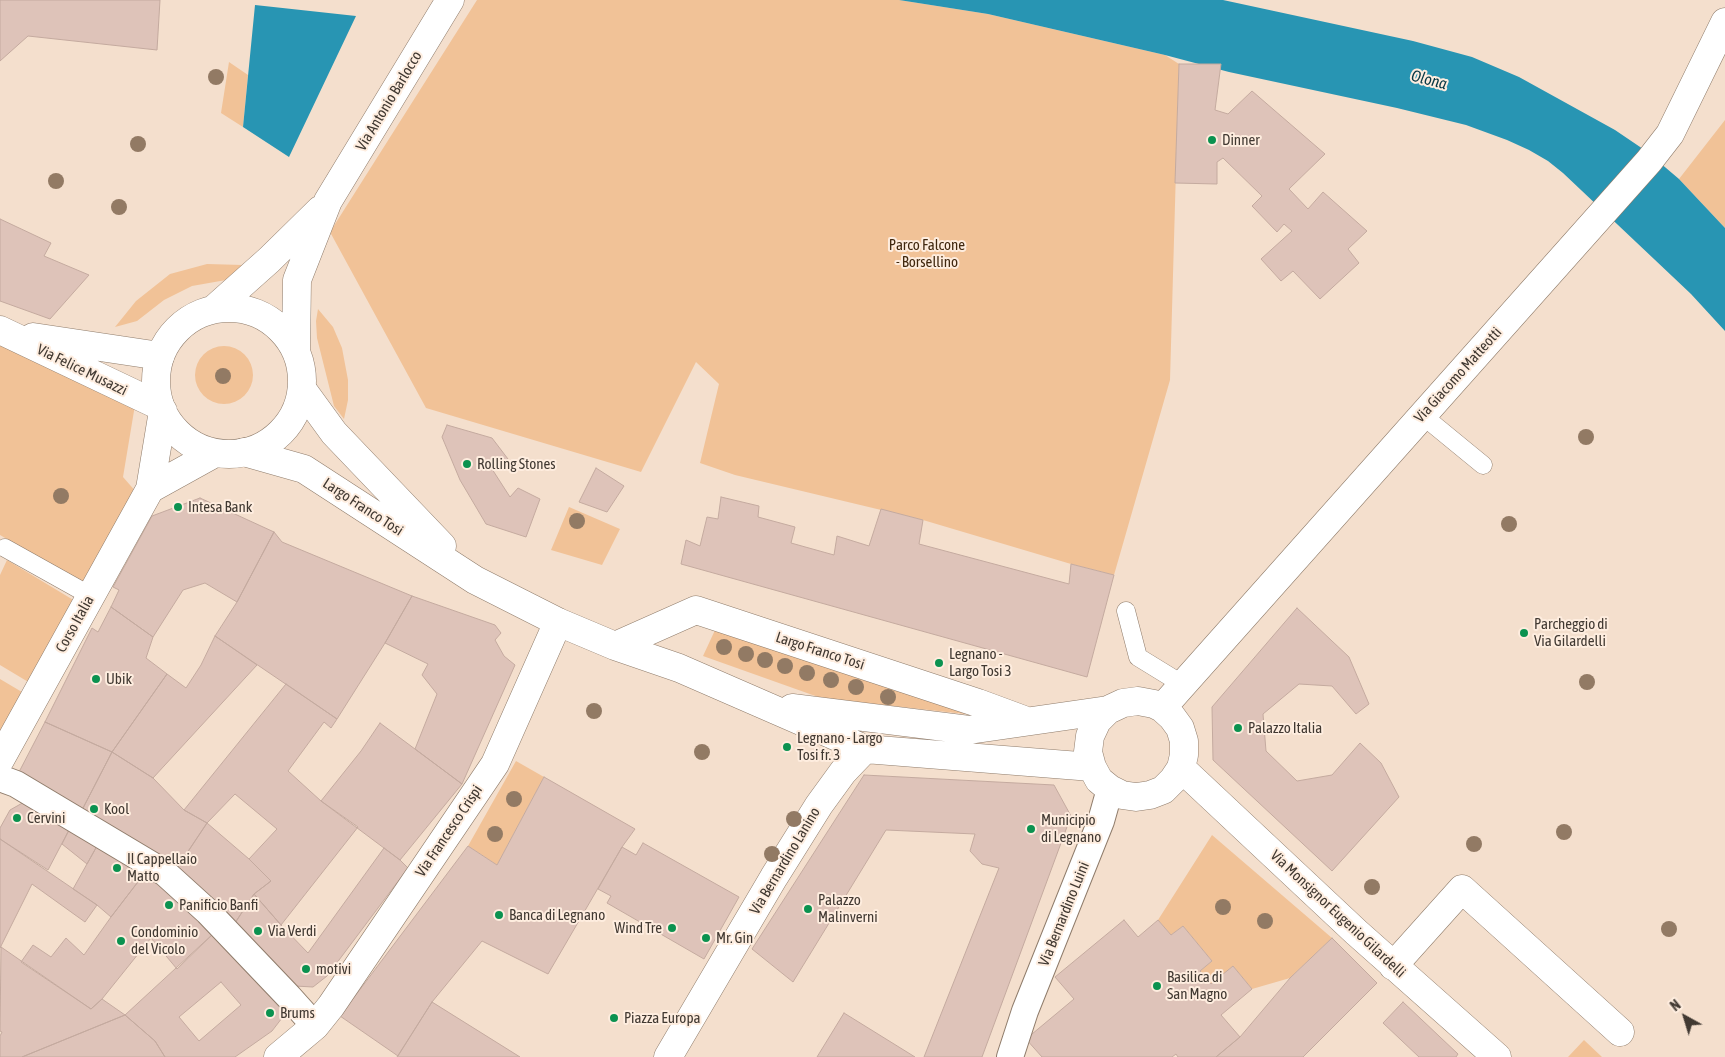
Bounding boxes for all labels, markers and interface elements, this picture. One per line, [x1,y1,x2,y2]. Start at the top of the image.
street label: Via Antonio Barlocco [352,48,426,154]
water label: Olona [1409,66,1449,94]
place label: Dinner [1222,131,1260,149]
marker: Dinner [1206,134,1218,146]
park label: Parco Falcone - Borsellino [889,236,965,271]
street label: Via Giacomo Matteotti [1410,324,1506,426]
street label: Via Felice Musazzi [34,340,130,400]
place label: Rolling Stones [477,455,556,473]
marker: Rolling Stones [461,458,473,470]
street label: Largo Franco Tosi [319,474,407,540]
place label: Intesa Bank [188,498,252,516]
marker: Intesa Bank [172,501,184,513]
street label: Corso Italia [52,592,98,656]
place label: Parcheggio di Via Gilardelli [1534,615,1608,650]
marker: Parcheggio di Via Gilardelli [1518,627,1530,639]
street label: Largo Franco Tosi [773,628,867,674]
place label: Legnano - Largo Tosi 3 [949,645,1012,680]
marker: Legnano - Largo Tosi 3 [933,657,945,669]
place label: Ubik [106,670,132,688]
marker: Ubik [90,673,102,685]
place label: Palazzo Italia [1248,719,1322,737]
marker: Palazzo Italia [1232,722,1244,734]
place label: Legnano - Largo Tosi fr. 3 [797,729,882,764]
marker: Legnano - Largo Tosi fr. 3 [781,741,793,753]
street label: Via Francesco Crispi [412,782,486,880]
place label: Kool [104,800,129,818]
marker: Kool [88,803,100,815]
street label: Via Bernardino Lanino [746,804,824,918]
place label: Cervini [27,809,65,827]
place label: Municipio di Legnano [1041,811,1101,846]
marker: Cervini [11,812,23,824]
marker: Municipio di Legnano [1025,823,1037,835]
street label: Via Monsignor Eugenio Gilardelli [1267,846,1409,982]
place label: Il Cappellaio Matto [127,850,197,885]
street label: Via Bernardino Luini [1035,859,1093,969]
marker: Il Cappellaio Matto [111,862,123,874]
place label: Palazzo Malinverni [818,891,878,926]
place label: Panificio Banfi [179,896,258,914]
marker: Panificio Banfi [163,899,175,911]
marker: Palazzo Malinverni [802,903,814,915]
place label: Banca di Legnano [509,906,605,924]
marker: Banca di Legnano [493,909,505,921]
place label: Wind Tre [614,919,662,937]
place label: Via Verdi [268,922,317,940]
marker: Wind Tre [666,922,678,934]
place label: Condominio del Vicolo [131,923,198,958]
marker: Via Verdi [252,925,264,937]
place label: Mr. Gin [716,929,753,947]
marker: Mr. Gin [700,932,712,944]
marker: Condominio del Vicolo [115,935,127,947]
place label: motivi [316,960,351,978]
marker: motivi [300,963,312,975]
place label: Basilica di San Magno [1167,968,1227,1003]
marker: Basilica di San Magno [1151,980,1163,992]
north arrow [1660,992,1710,1042]
text: N [1667,997,1684,1014]
place label: Brums [280,1004,315,1022]
marker: Brums [264,1007,276,1019]
place label: Piazza Europa [624,1009,700,1027]
marker: Piazza Europa [608,1012,620,1024]

